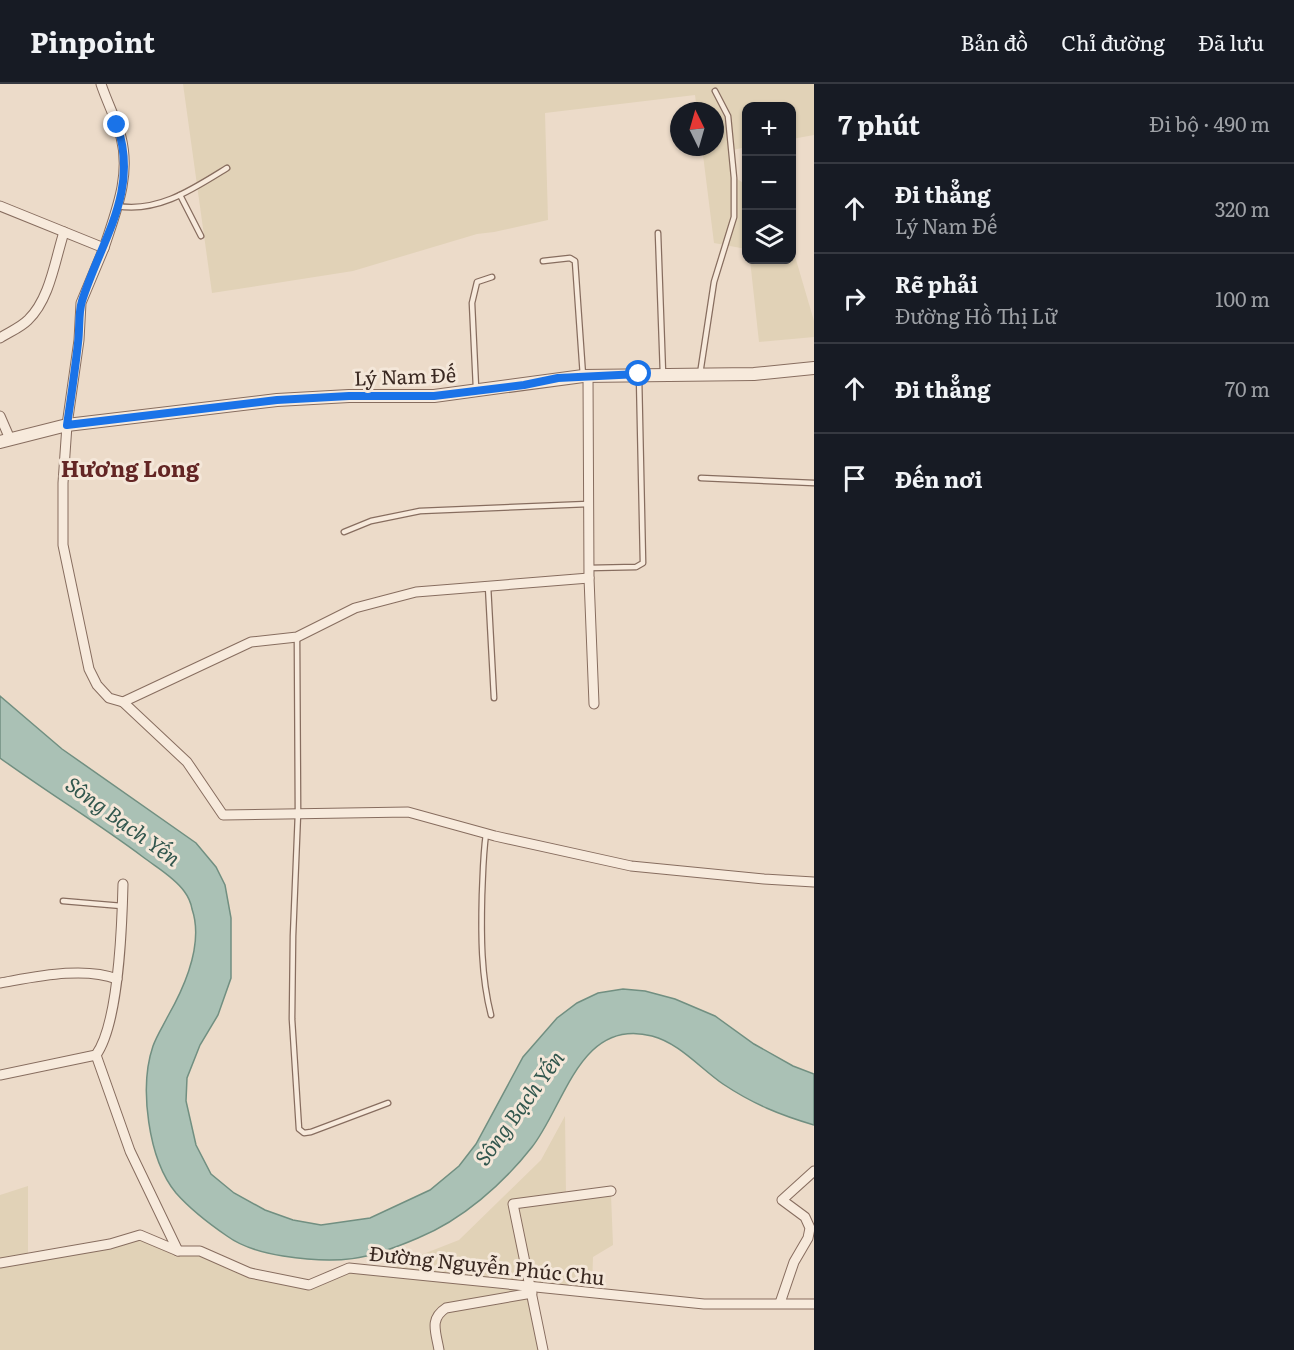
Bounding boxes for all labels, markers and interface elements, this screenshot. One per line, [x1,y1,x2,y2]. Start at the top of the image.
text: Pinpoint [30,20,155,62]
text: Bản đồ [961,26,1028,57]
text: Chỉ đường [1061,26,1165,57]
text: Đã lưu [1198,26,1264,57]
north arrow [670,102,724,156]
map controls [742,102,796,264]
button: + [742,102,796,156]
text: 7 phút [838,104,920,143]
text: Đi bộ · 490 m [1149,108,1270,138]
route end [103,111,129,137]
button: − [742,156,796,210]
text: Đi thẳng [895,177,991,210]
icon: ahead [838,192,871,225]
text: 320 m [1215,193,1270,223]
button: layers [742,210,796,264]
text: Lý Nam Đế [895,210,997,240]
text: Rẽ phải [895,267,978,300]
icon: right [838,282,871,315]
text: 100 m [1215,283,1270,313]
text: Đường Hồ Thị Lữ [895,300,1058,330]
street label: Lý Nam Đế [353,358,457,392]
route start [625,360,651,386]
icon: ahead [838,372,871,405]
text: Đi thẳng [895,372,991,405]
text: 70 m [1225,373,1270,403]
district label: Hương Long [61,451,200,484]
icon: arrive [838,462,871,495]
text: Đến nơi [895,462,983,495]
water label: Sông Bạch Yến [60,768,188,873]
water label: Sông Bạch Yến [466,1043,571,1171]
street label: Đường Nguyễn Phúc Chu [368,1237,607,1291]

